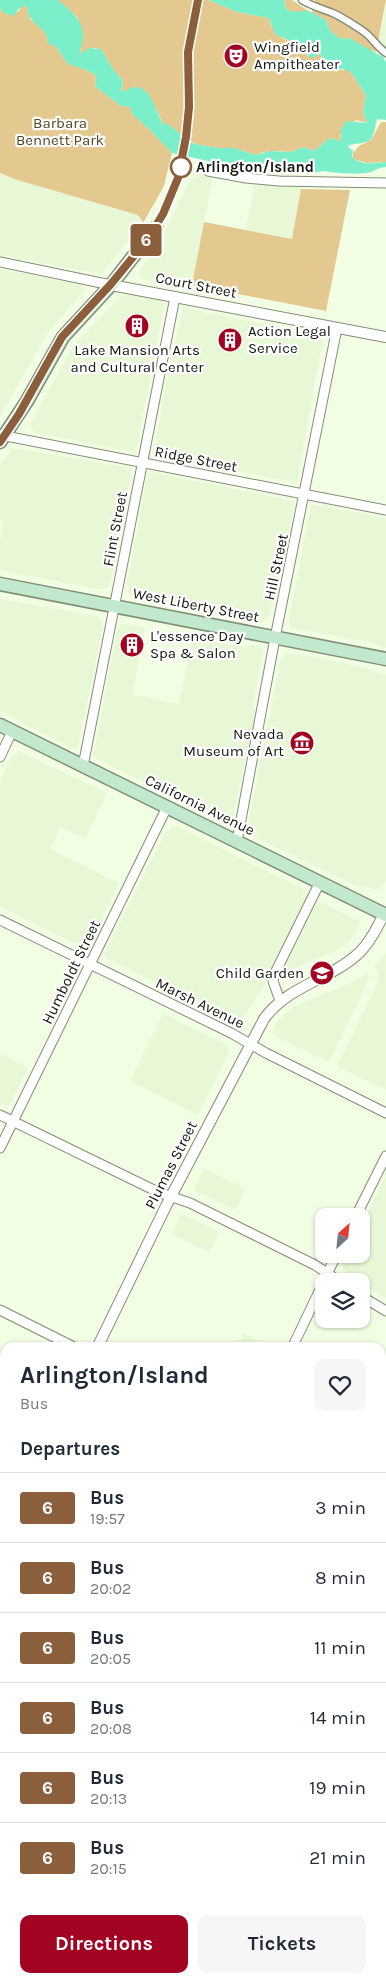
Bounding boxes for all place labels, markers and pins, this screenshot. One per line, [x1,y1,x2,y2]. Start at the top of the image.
place label: Wingfield Ampitheater [254,38,340,73]
theatre icon: Wingfield Ampitheater [223,43,249,69]
marker: Arlington/Island [170,156,192,178]
place label: Arlington/Island [196,158,314,176]
building icon: Lake Mansion Arts and Cultural Center [124,313,150,339]
place label: Action Legal Service [248,322,331,357]
building icon: Action Legal Service [217,327,243,353]
place label: Lake Mansion Arts and Cultural Center [70,341,204,376]
place label: L'essence Day Spa & Salon [150,627,243,662]
building icon: L'essence Day Spa & Salon [119,632,145,658]
place label: Nevada Museum of Art [183,725,284,760]
museum icon: Nevada Museum of Art [289,730,315,756]
school or university icon: Child Garden [309,960,335,986]
place label: Child Garden [216,964,304,982]

